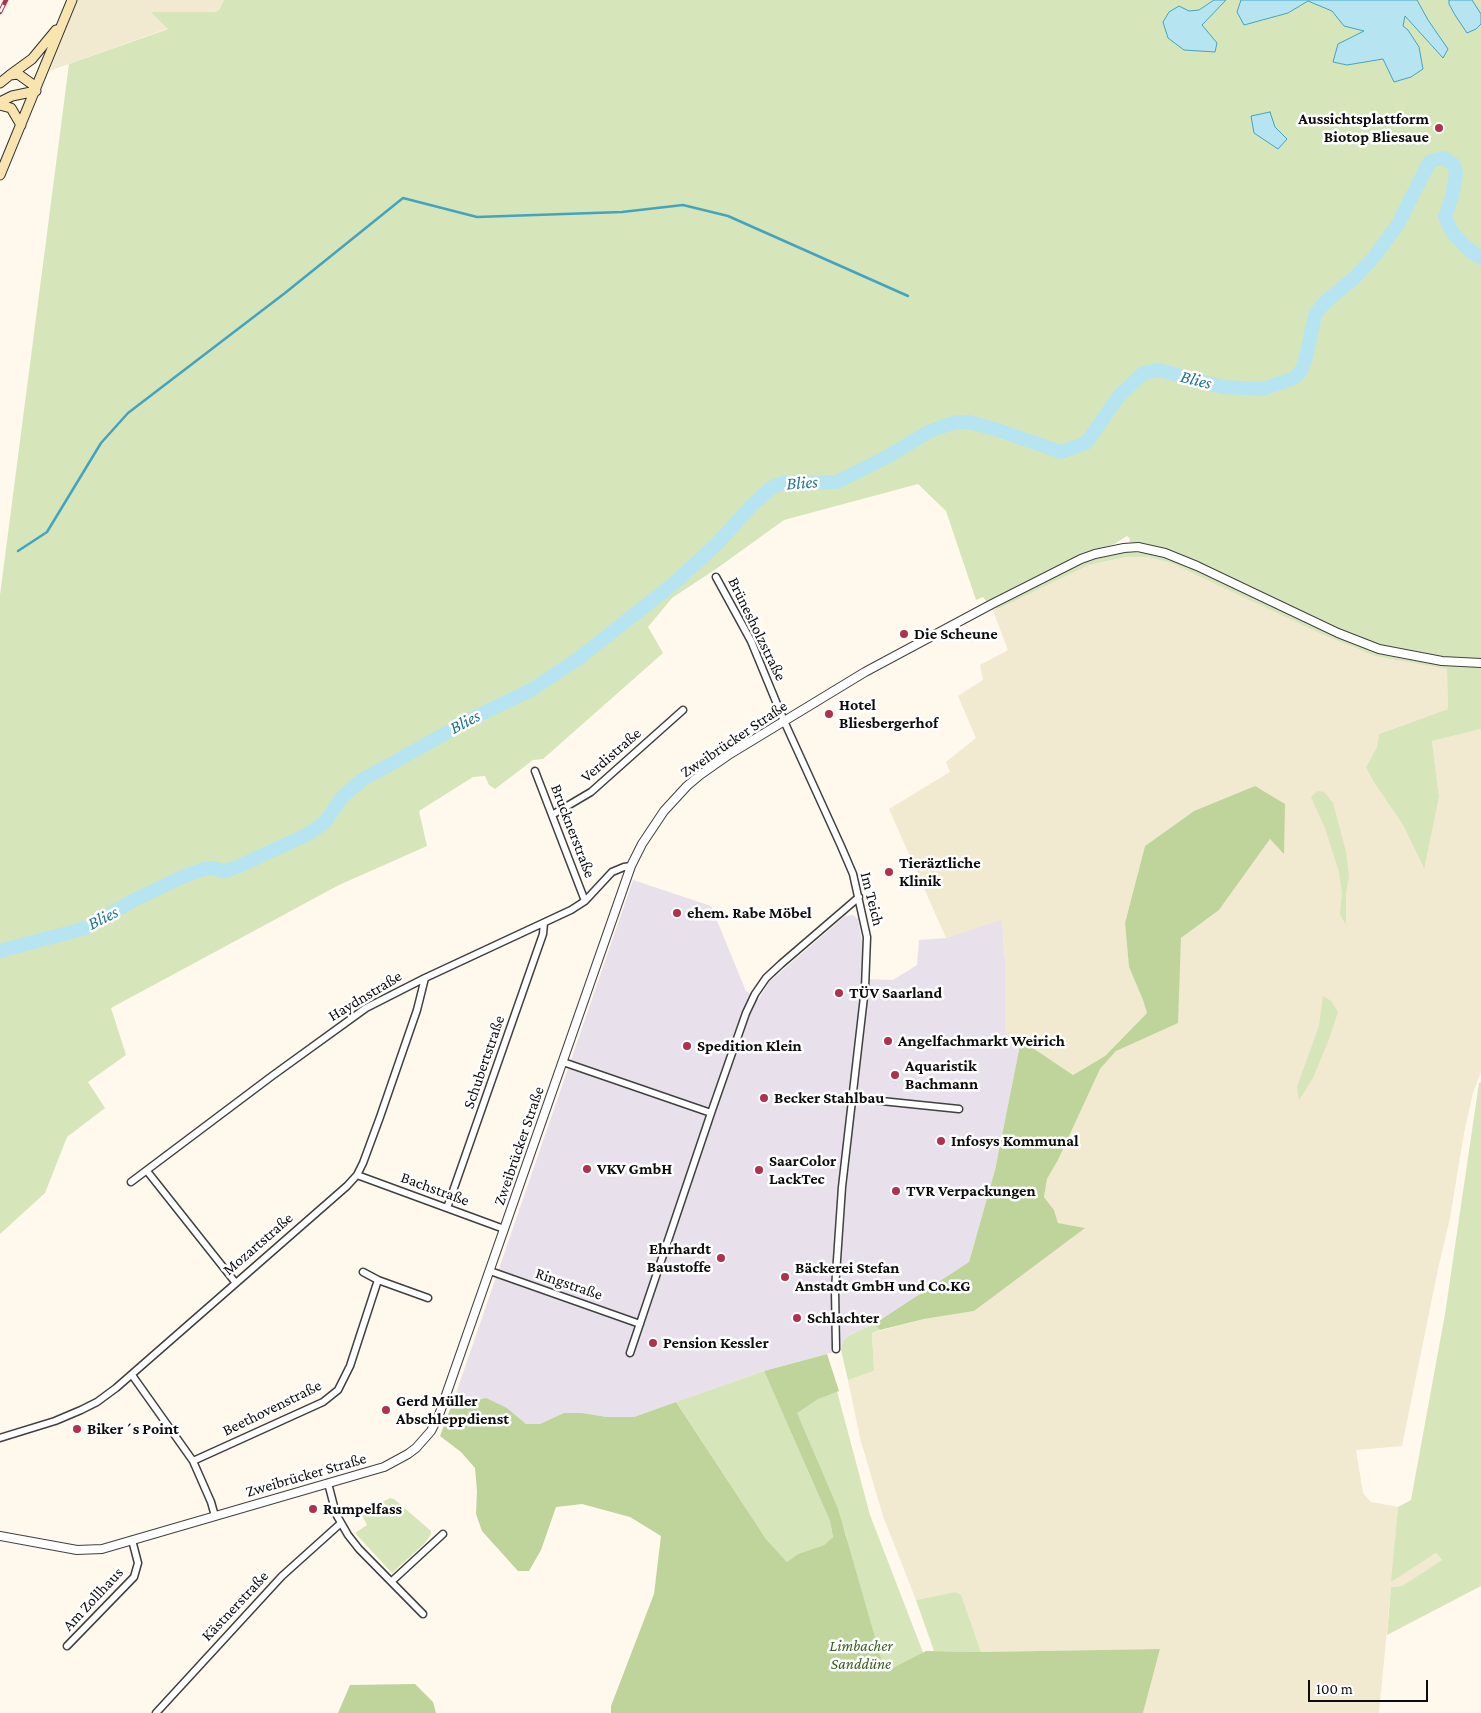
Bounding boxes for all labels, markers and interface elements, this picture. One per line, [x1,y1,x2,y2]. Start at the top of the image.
place label: Aussichtsplattform Biotop Bliesaue [1298,109,1429,147]
marker: Aussichtsplattform Biotop Bliesaue [1433,122,1445,134]
water label: Blies [1178,366,1214,394]
water label: Blies [786,471,818,495]
street label: Brünesholzstraße [724,574,790,684]
place label: Die Scheune [914,624,998,644]
marker: Die Scheune [898,628,910,640]
place label: Hotel Bliesbergerhof [839,695,938,733]
street label: Zweibrücker Straße [677,696,791,782]
water label: Blies [446,705,484,739]
marker: Hotel Bliesbergerhof [823,708,835,720]
street label: Verdistraße [577,724,645,786]
street label: Brucknerstraße [546,782,600,880]
place label: Tieräztliche Klinik [899,853,981,891]
marker: Tieräztliche Klinik [883,866,895,878]
street label: Im Teich [856,870,888,928]
water label: Blies [84,901,122,935]
place label: ehem. Rabe Möbel [687,903,812,923]
marker: ehem. Rabe Möbel [671,907,683,919]
street label: Haydnstraße [325,967,405,1025]
place label: TÜV Saarland [849,983,942,1003]
marker: TÜV Saarland [833,987,845,999]
street label: Schubertstraße [459,1013,509,1111]
place label: Angelfachmarkt Weirich [898,1031,1065,1051]
marker: Angelfachmarkt Weirich [882,1035,894,1047]
place label: Spedition Klein [697,1036,802,1056]
marker: Spedition Klein [681,1040,693,1052]
place label: Aquaristik Bachmann [905,1056,978,1094]
marker: Aquaristik Bachmann [889,1069,901,1081]
street label: Zweibrücker Straße [490,1084,548,1208]
place label: Becker Stahlbau [774,1088,884,1108]
marker: Becker Stahlbau [758,1092,770,1104]
place label: Infosys Kommunal [951,1131,1079,1151]
marker: Infosys Kommunal [935,1135,947,1147]
place label: SaarColor LackTec [769,1151,836,1189]
place label: VKV GmbH [597,1159,672,1179]
marker: VKV GmbH [581,1163,593,1175]
marker: SaarColor LackTec [753,1164,765,1176]
street label: Bachstraße [398,1168,472,1210]
place label: TVR Verpackungen [906,1181,1036,1201]
marker: TVR Verpackungen [890,1185,902,1197]
street label: Mozartstraße [219,1208,297,1280]
place label: Ehrhardt Baustoffe [647,1239,711,1277]
marker: Ehrhardt Baustoffe [715,1252,727,1264]
place label: Bäckerei Stefan Anstadt GmbH und Co.KG [795,1258,971,1296]
street label: Ringstraße [533,1264,605,1304]
marker: Bäckerei Stefan Anstadt GmbH und Co.KG [779,1271,791,1283]
place label: Schlachter [807,1308,879,1328]
marker: Schlachter [791,1312,803,1324]
place label: Pension Kessler [663,1333,769,1353]
marker: Pension Kessler [647,1337,659,1349]
street label: Beethovenstraße [219,1376,325,1440]
place label: Gerd Müller Abschleppdienst [396,1391,509,1429]
marker: Gerd Müller Abschleppdienst [380,1404,392,1416]
place label: Biker´s Point [87,1419,179,1439]
marker: Biker´s Point [71,1423,83,1435]
street label: Zweibrücker Straße [243,1449,369,1501]
place label: Rumpelfass [323,1499,402,1519]
marker: Rumpelfass [307,1503,319,1515]
street label: Am Zollhaus [59,1563,127,1635]
street label: Kästnerstraße [197,1567,273,1645]
park label: Limbacher Sanddüne [829,1636,893,1674]
scale bar [1311,1670,1431,1702]
text: 100 m [1316,1681,1353,1697]

